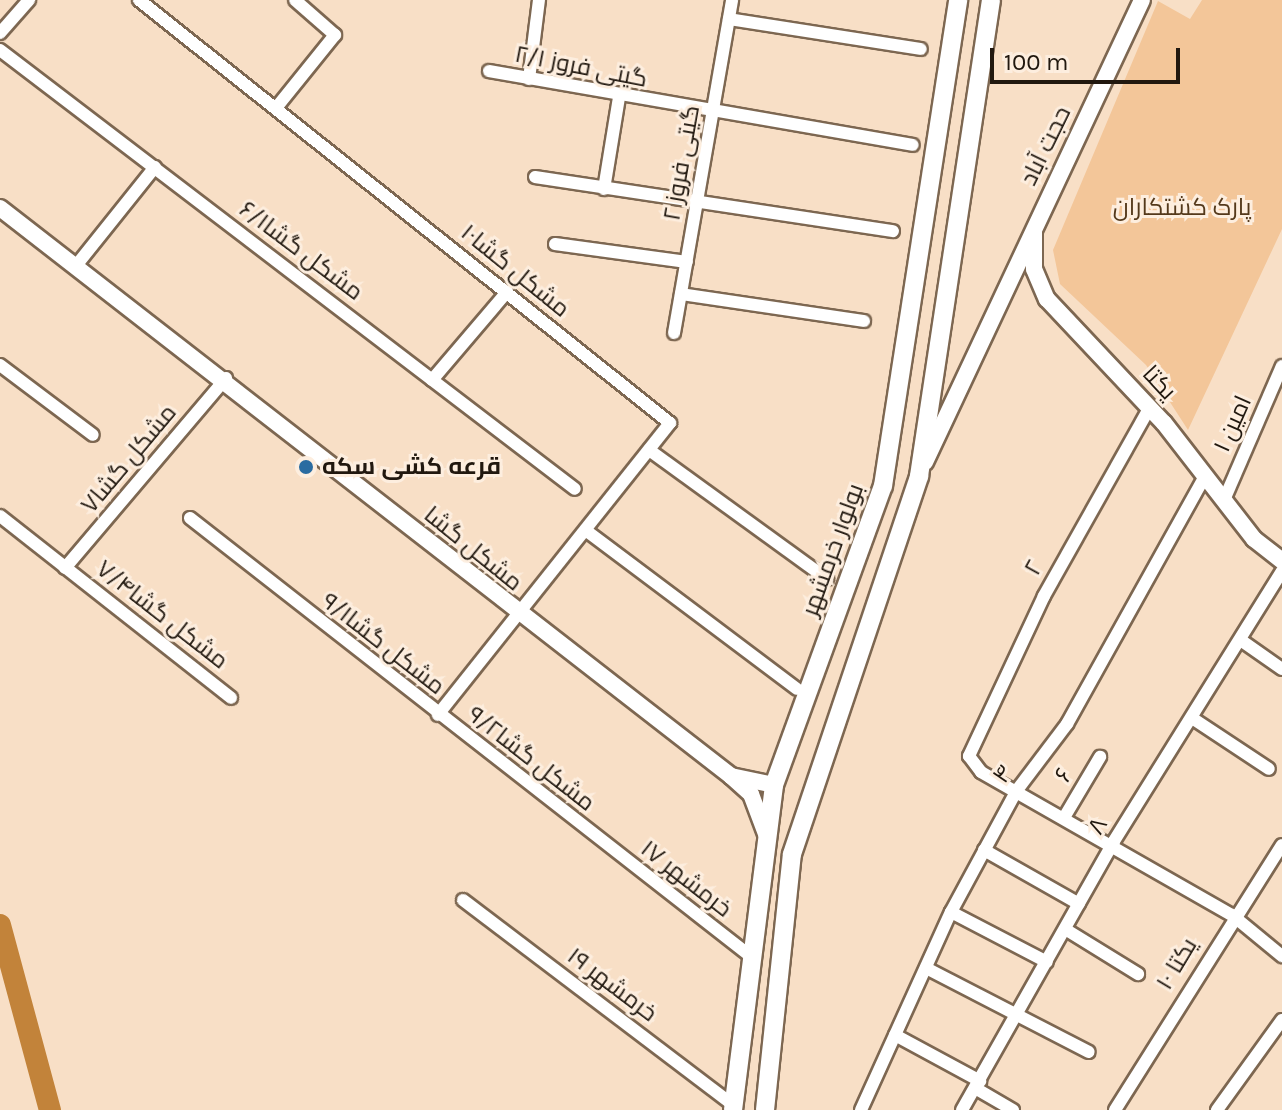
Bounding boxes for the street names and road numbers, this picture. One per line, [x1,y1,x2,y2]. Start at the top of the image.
street label: گیتی فروز ۲/۱ [512,40,650,94]
street label: حجت آباد [1015,102,1077,190]
street label: گیتی فروز ۲ [658,103,706,223]
street label: مشکل گشا۶/۱ [233,195,369,307]
street label: مشکل گشا۱۰ [455,218,575,324]
street label: یکتا [1136,360,1182,406]
street label: امین ۱ [1208,391,1258,457]
street label: مشکل گشا۷ [75,399,183,519]
street label: بولوار خرمشهر [796,480,870,620]
street label: مشکل گشا [418,501,528,597]
street label: مشکل گشا۷/۴ [90,555,234,675]
street label: ۲ [1018,555,1050,581]
street label: مشکل گشا۹/۱ [316,587,450,701]
street label: مشکل گشا۹/۲ [462,700,600,818]
street label: ۴ [987,759,1019,789]
street label: ۶ [1049,763,1079,787]
street label: ۸ [1082,812,1114,840]
street label: ۱۷ خرمشهر [635,834,737,924]
street label: ۱۰ یکتا [1150,933,1204,995]
street label: ۱۹ خرمشهر [561,942,663,1028]

